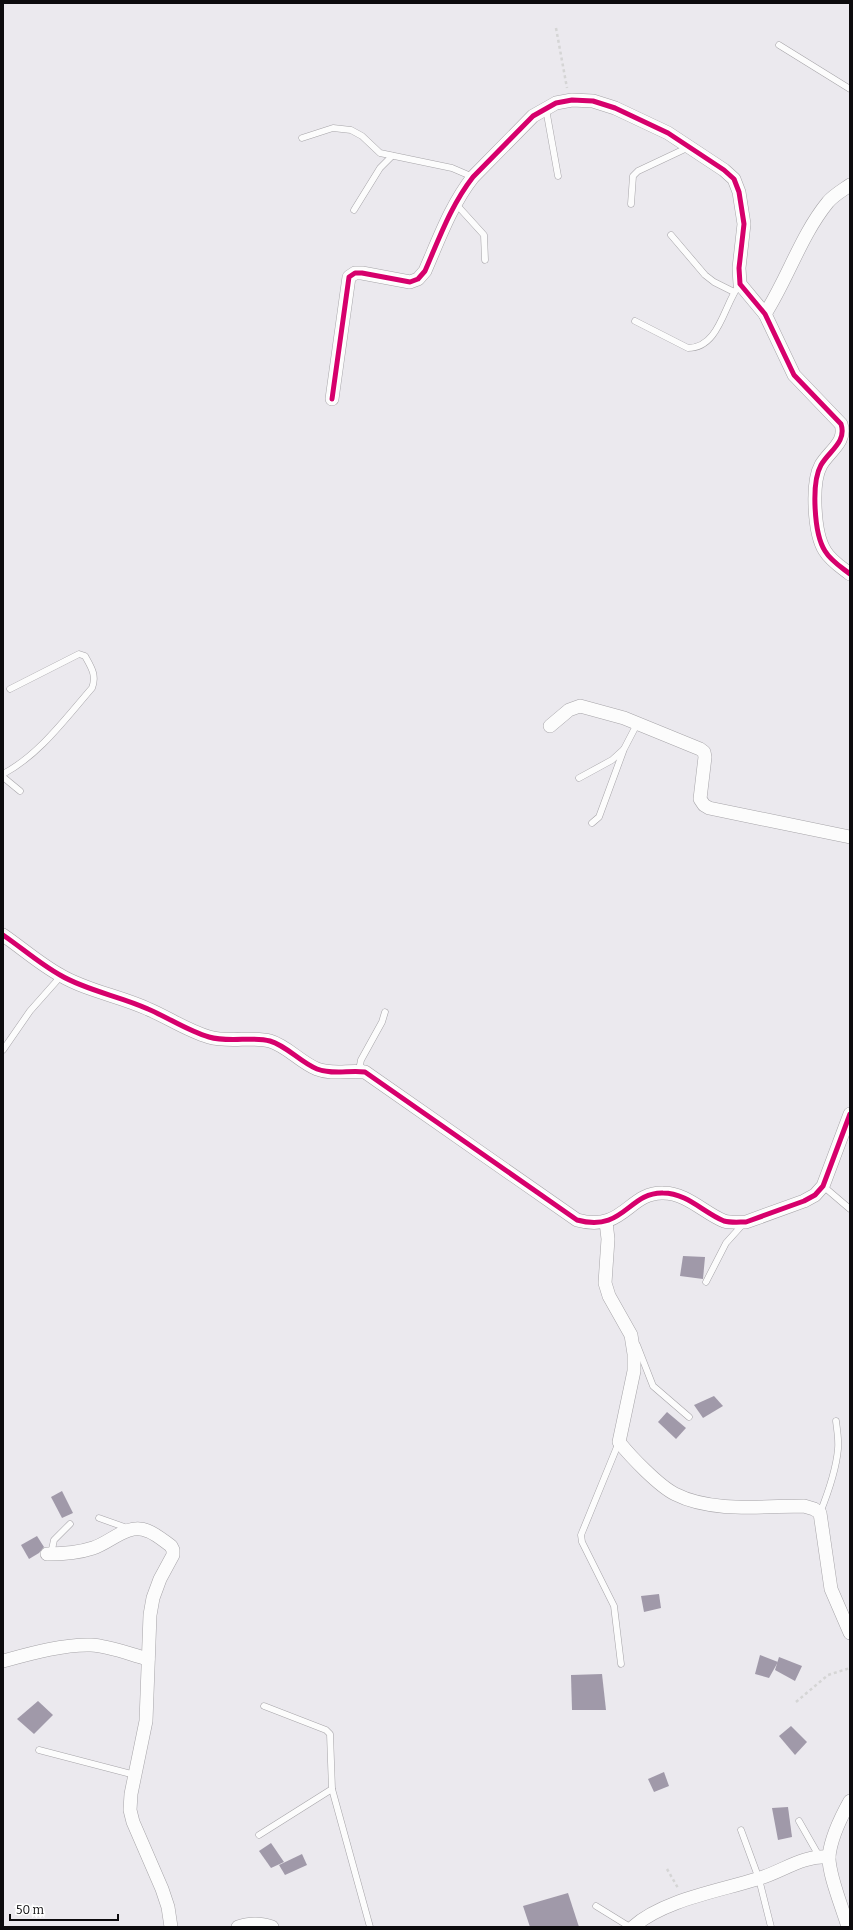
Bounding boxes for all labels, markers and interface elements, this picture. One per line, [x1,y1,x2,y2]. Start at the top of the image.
scale bar [10,1896,118,1922]
text: 50 m [16,1903,45,1917]

